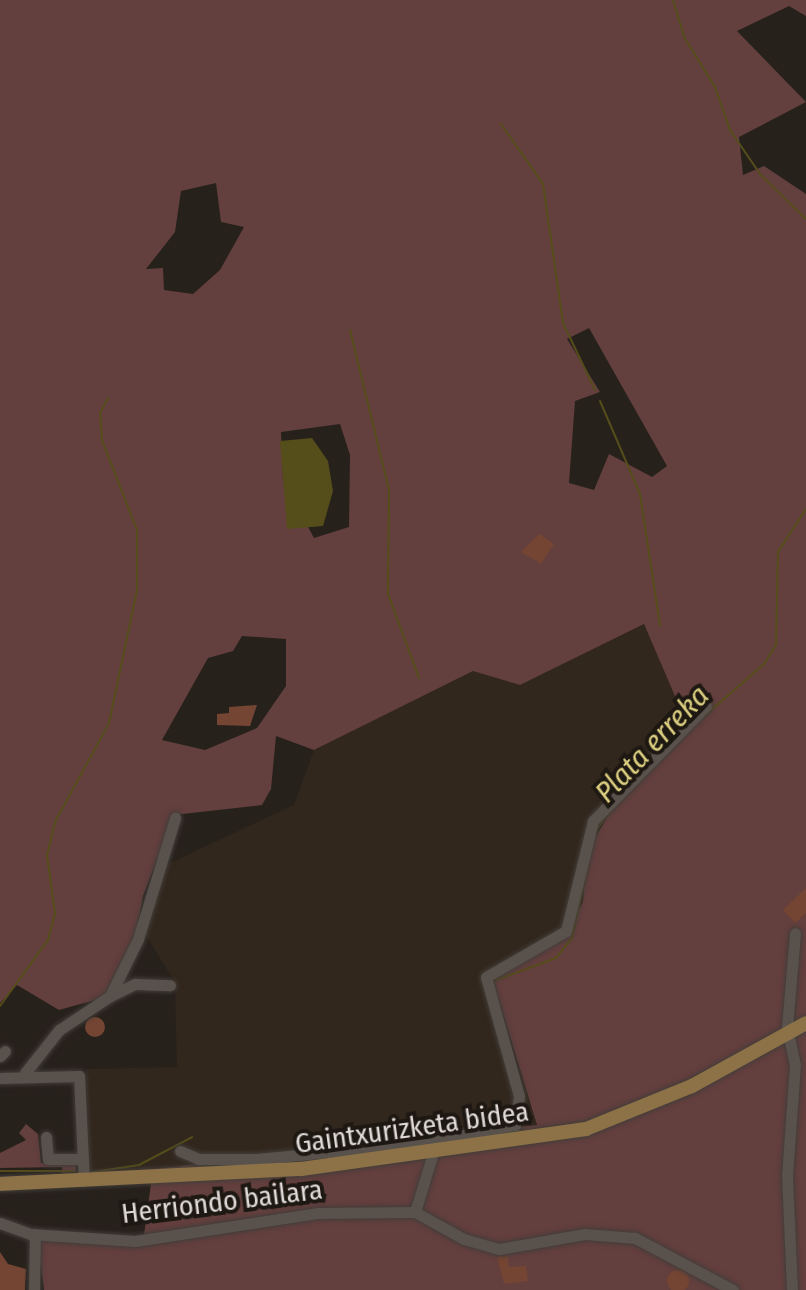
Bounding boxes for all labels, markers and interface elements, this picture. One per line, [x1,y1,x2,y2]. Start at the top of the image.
water label: Plata erreka [587,678,717,810]
street label: Gaintxurizketa bidea [293,1095,531,1161]
street label: Herriondo bailara [120,1173,324,1231]

